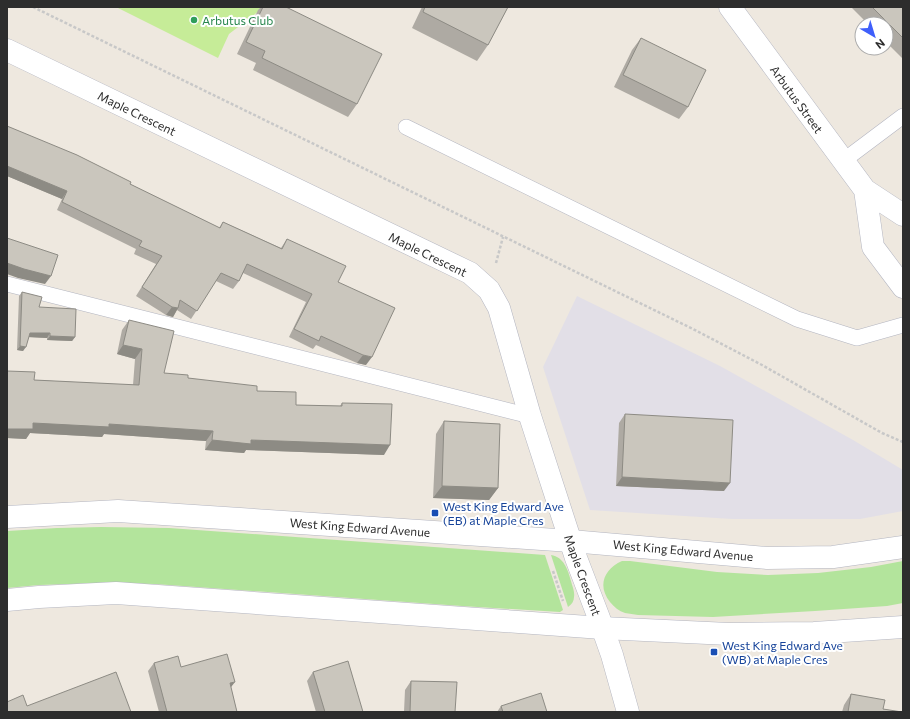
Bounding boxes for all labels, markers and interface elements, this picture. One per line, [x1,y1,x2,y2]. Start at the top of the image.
place label: Arbutus Club [202,13,273,27]
marker: Arbutus Club [189,15,199,25]
north arrow [854,16,894,56]
text: N [873,37,888,52]
street label: Arbutus Street [768,62,826,136]
street label: Maple Crescent [96,88,178,138]
street label: Maple Crescent [387,229,469,279]
place label: West King Edward Ave (EB) at Maple Cres [443,499,564,527]
marker: West King Edward Ave (EB) at Maple Cres [430,508,440,518]
street label: West King Edward Avenue [289,515,431,539]
street label: Maple Crescent [562,533,604,617]
street label: West King Edward Avenue [612,537,754,563]
place label: West King Edward Ave (WB) at Maple Cres [722,638,843,666]
marker: West King Edward Ave (WB) at Maple Cres [709,647,719,657]

